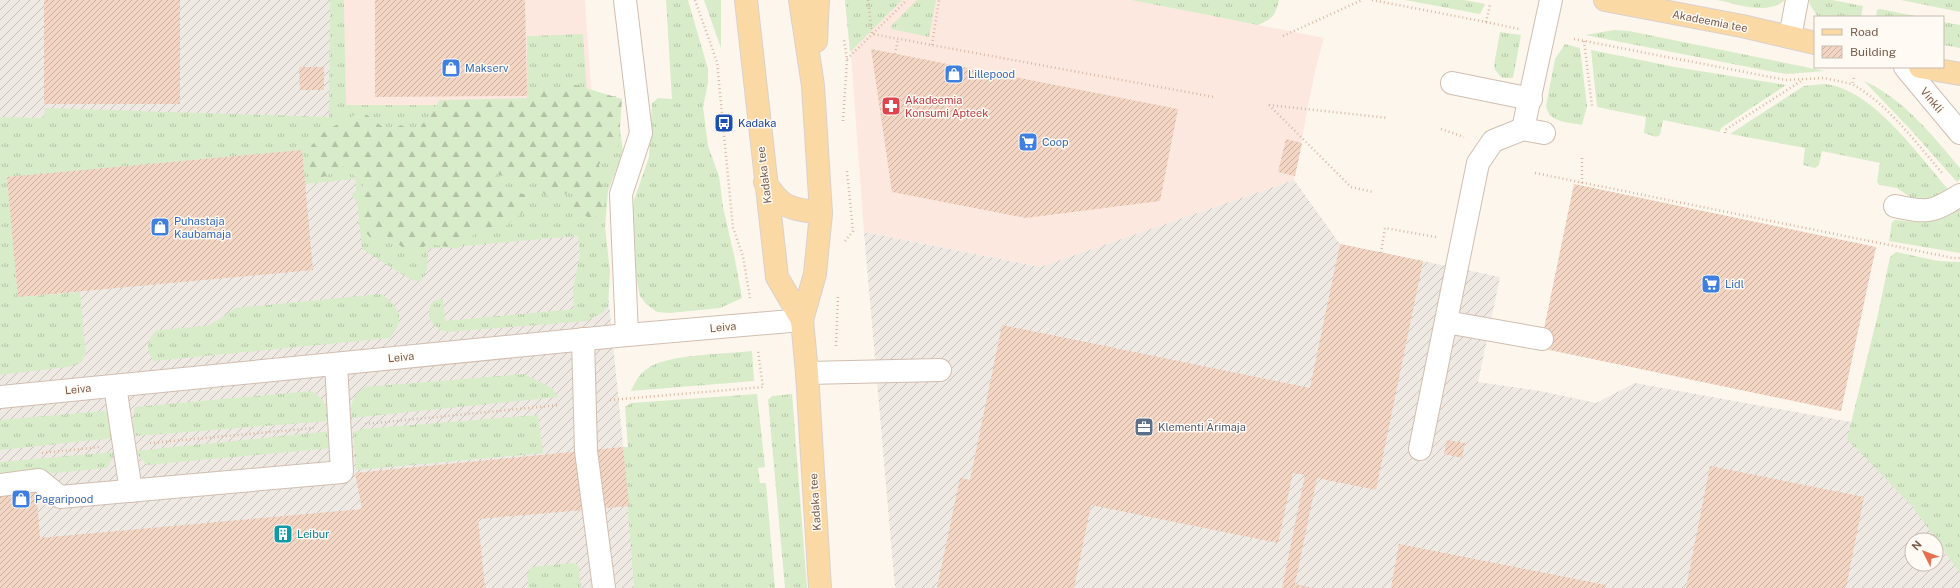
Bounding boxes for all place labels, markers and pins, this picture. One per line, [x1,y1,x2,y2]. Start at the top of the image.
shop icon: Makserv [440,57,462,79]
place label: Makserv [465,62,509,74]
shop icon: Lillepood [943,63,965,85]
place label: Lillepood [968,68,1015,80]
place label: Akadeemia Konsumi Apteek [905,94,989,119]
pharmacy icon: Akadeemia Konsumi Apteek [880,95,902,117]
bus stop icon: Kadaka [713,112,735,134]
place label: Kadaka [738,117,776,129]
supermarket icon: Coop [1017,131,1039,153]
place label: Coop [1042,136,1069,148]
place label: Puhastaja Kaubamaja [174,215,231,240]
shop icon: Puhastaja Kaubamaja [149,216,171,238]
supermarket icon: Lidl [1700,273,1722,295]
place label: Lidl [1725,278,1744,290]
office icon: Klementi Ärimaja [1133,416,1155,438]
place label: Klementi Ärimaja [1158,420,1246,433]
shop icon: Pagaripood [10,488,32,510]
place label: Pagaripood [35,493,93,505]
building icon: Leibur [272,523,294,545]
place label: Leibur [297,528,329,540]

